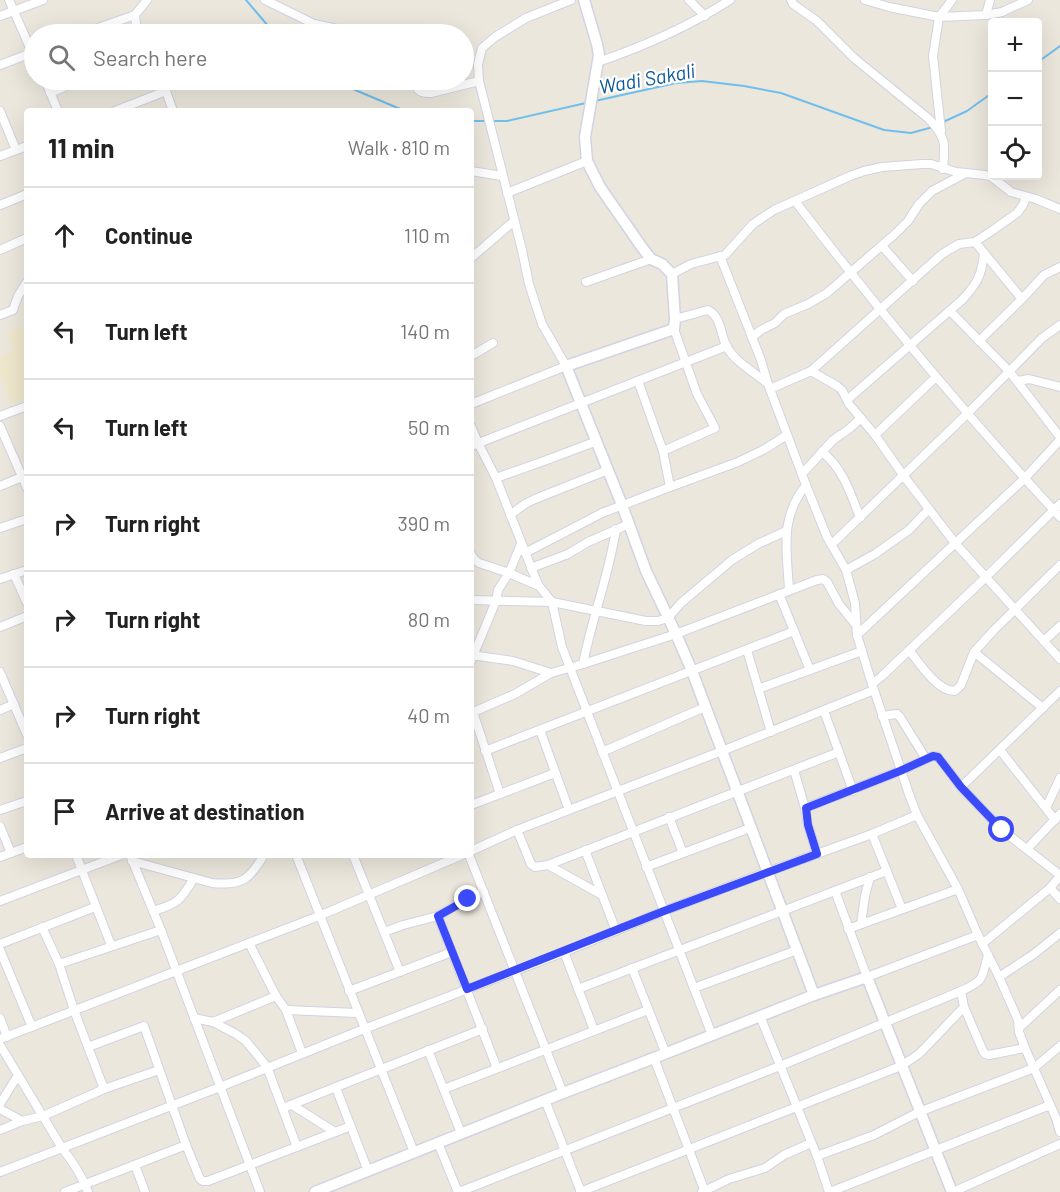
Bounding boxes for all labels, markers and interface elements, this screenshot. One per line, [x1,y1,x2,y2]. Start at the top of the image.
map controls [988,18,1042,180]
button: + [988,18,1042,72]
search box [24,24,474,90]
icon: search [45,41,78,74]
text: Search here [93,44,207,70]
water label: Wadi Sakali [597,58,697,98]
button: − [988,72,1042,126]
button: locate [988,126,1042,180]
text: 11 min [48,132,114,163]
text: Walk · 810 m [348,135,450,159]
icon: ahead [48,219,81,252]
text: Continue [105,222,193,248]
text: 110 m [404,223,450,247]
icon: left [48,315,81,348]
text: Turn left [105,318,188,344]
text: 140 m [400,319,450,343]
icon: left [48,411,81,444]
text: Turn left [105,414,188,440]
text: 50 m [408,415,450,439]
icon: right [48,507,81,540]
text: Turn right [105,510,200,536]
text: 390 m [397,511,450,535]
icon: right [48,603,81,636]
text: Turn right [105,606,200,632]
text: 80 m [408,607,450,631]
icon: right [48,699,81,732]
text: Turn right [105,702,200,728]
text: 40 m [407,703,450,727]
icon: arrive [48,795,81,828]
text: Arrive at destination [105,798,304,824]
route start [988,816,1014,842]
route end [454,885,480,911]

